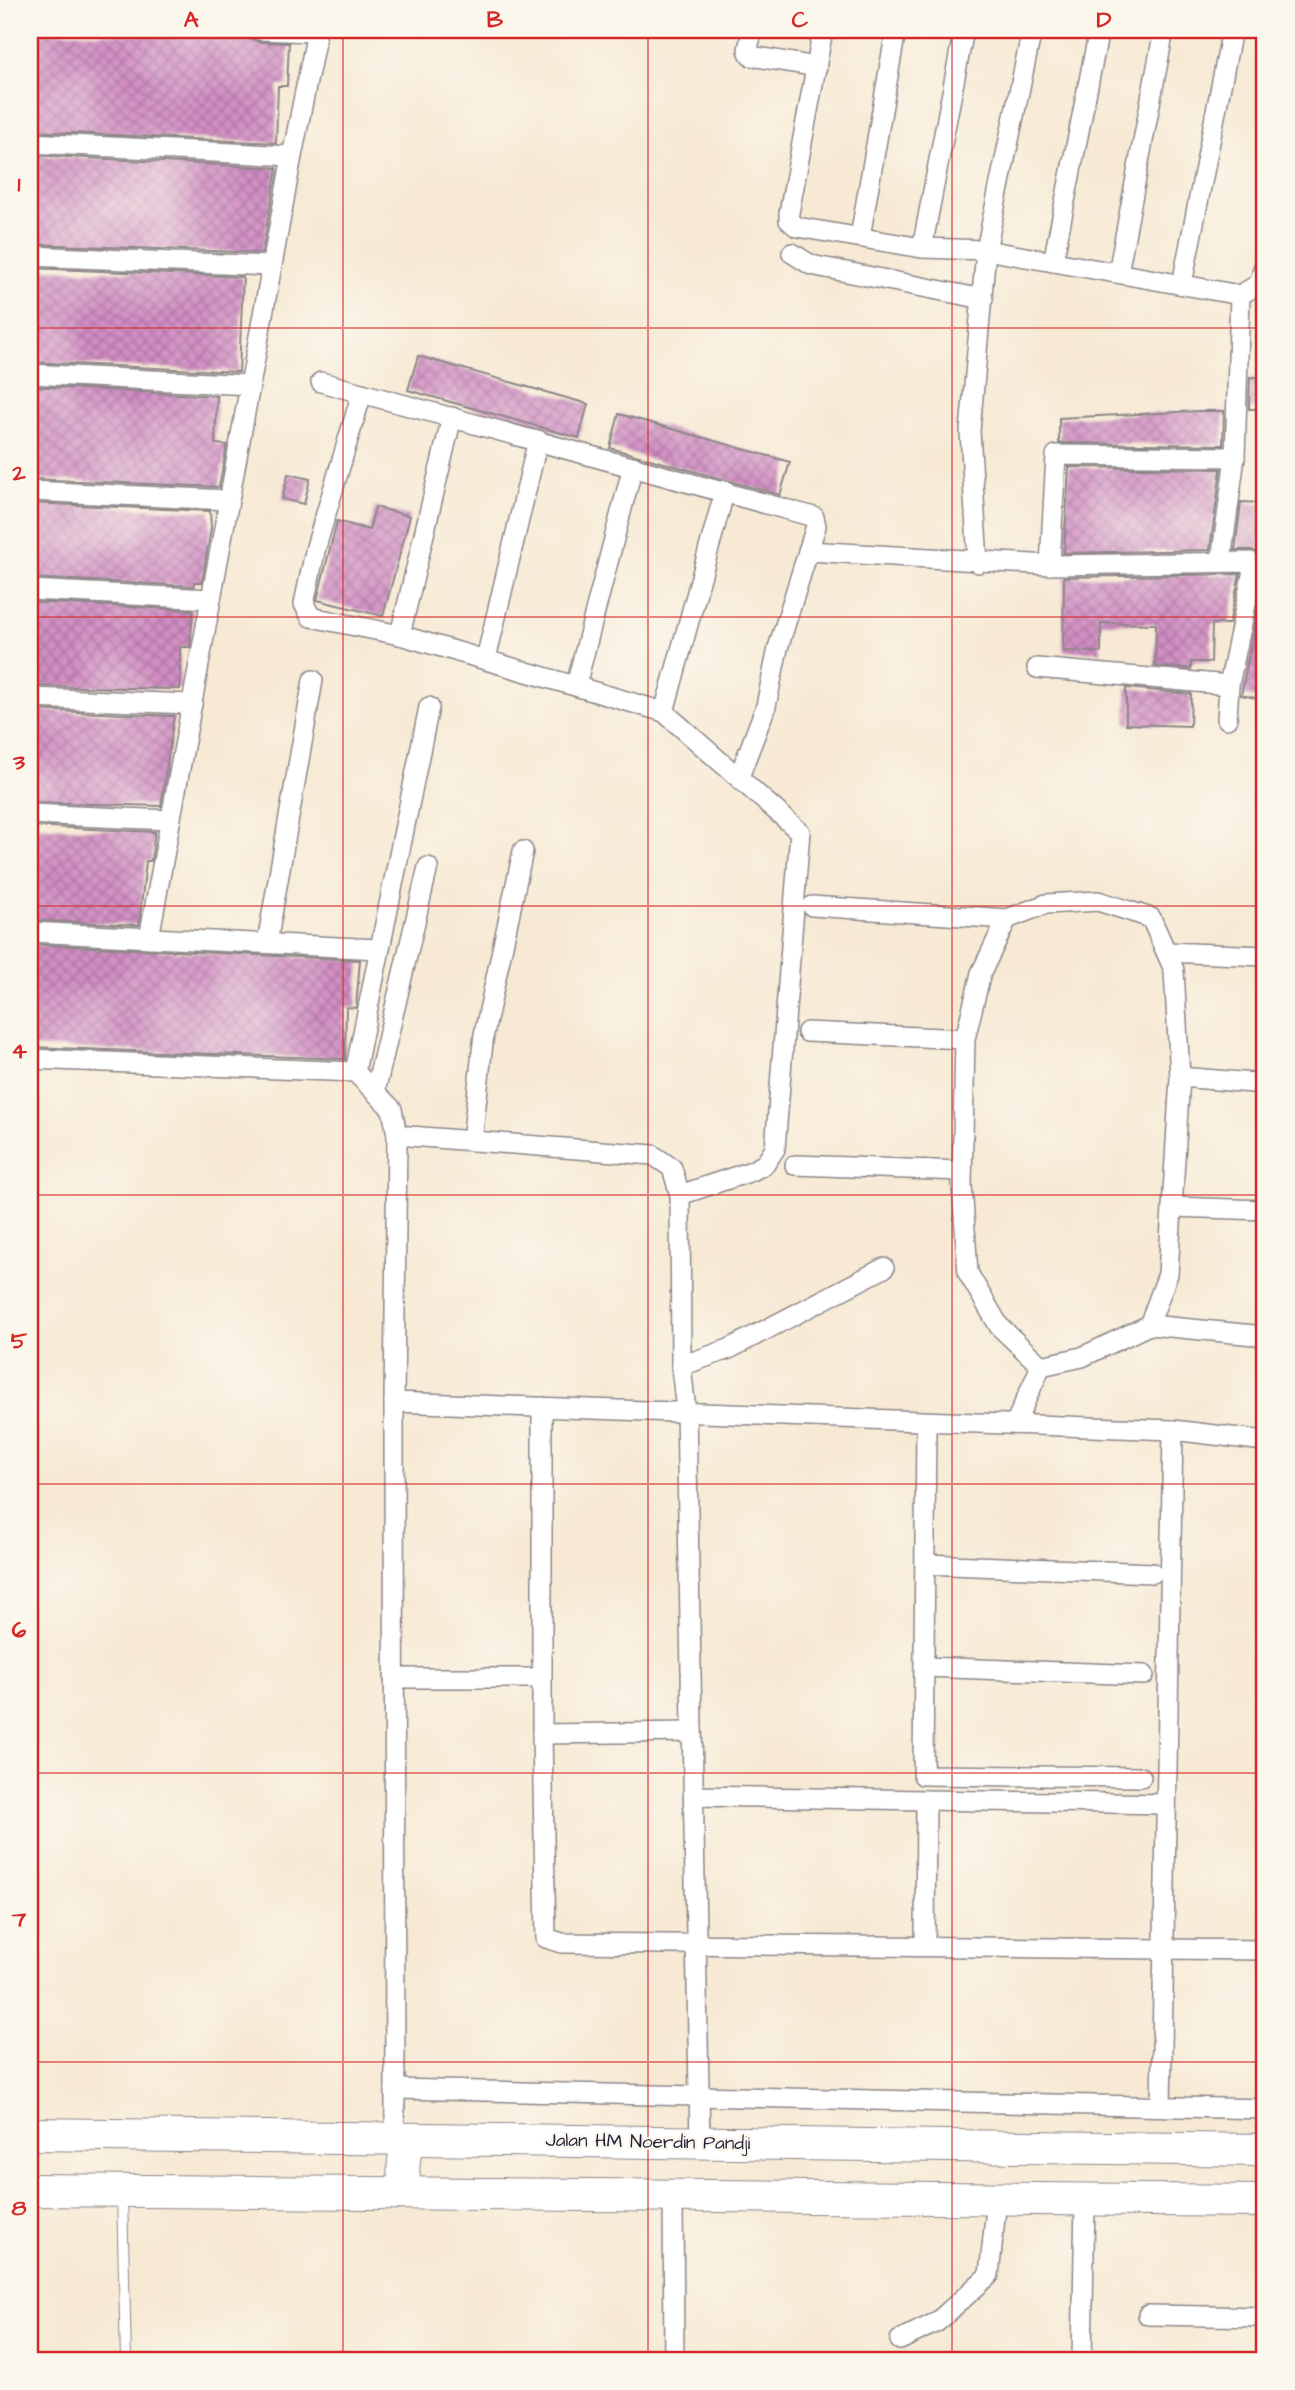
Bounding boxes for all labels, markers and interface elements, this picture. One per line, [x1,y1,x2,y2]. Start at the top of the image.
text: A [184,4,199,36]
text: B [487,4,504,36]
text: C [792,4,809,36]
text: D [1097,4,1112,36]
text: 1 [18,168,21,200]
text: 2 [11,457,26,489]
text: 3 [12,746,25,778]
text: 4 [11,1035,27,1067]
text: 5 [11,1325,28,1357]
text: 6 [12,1614,27,1646]
text: 7 [11,1903,27,1935]
street label: Jalan HM Noerdin Pandji [545,2127,751,2157]
text: 8 [12,2192,27,2224]

